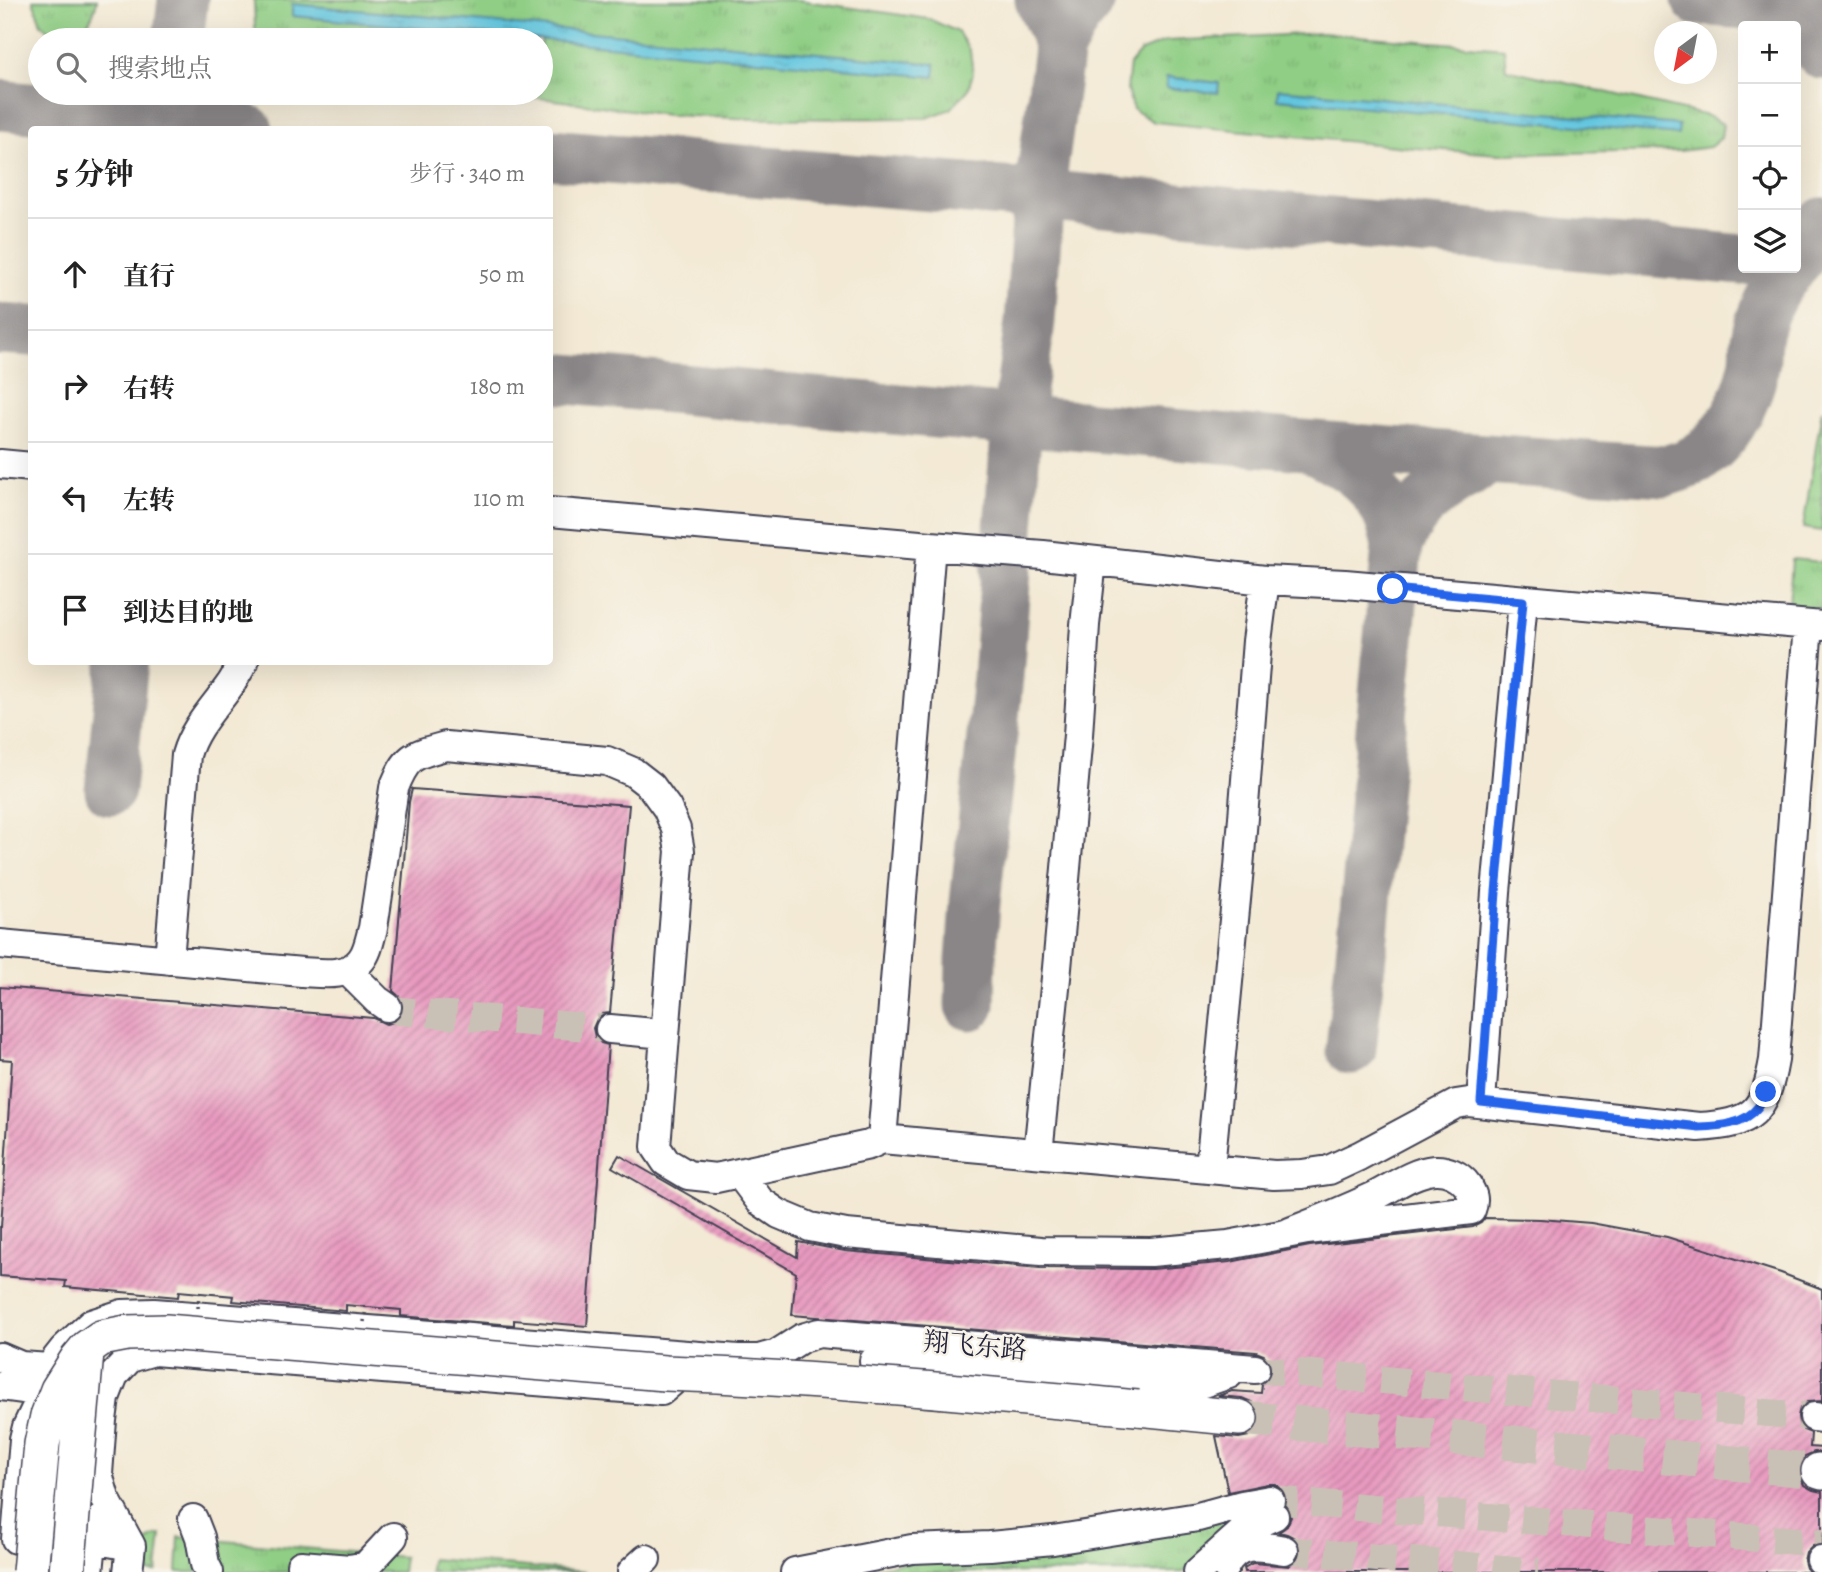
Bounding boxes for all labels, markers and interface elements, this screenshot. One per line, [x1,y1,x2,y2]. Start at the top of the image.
north arrow [1654,21,1717,84]
map controls [1738,21,1801,273]
button: + [1738,21,1801,84]
search box [28,28,553,105]
icon: search [52,48,90,86]
text: 搜索地点 [108,51,212,86]
button: − [1738,84,1801,147]
button: locate [1738,147,1801,210]
text: 5 分钟 [56,154,134,194]
text: 步行 · 340 m [409,158,525,189]
button: layers [1738,210,1801,273]
icon: ahead [56,255,94,293]
text: 直行 [123,259,175,294]
text: 50 m [479,259,525,290]
icon: right [56,367,94,405]
text: 右转 [123,371,175,406]
text: 180 m [470,371,525,402]
icon: left [56,479,94,517]
text: 左转 [123,483,175,518]
text: 110 m [473,483,525,514]
route start [1377,573,1408,604]
icon: arrive [56,591,94,629]
text: 到达目的地 [123,595,253,630]
route end [1750,1076,1781,1107]
street label: 翔飞东路 [922,1324,1028,1368]

